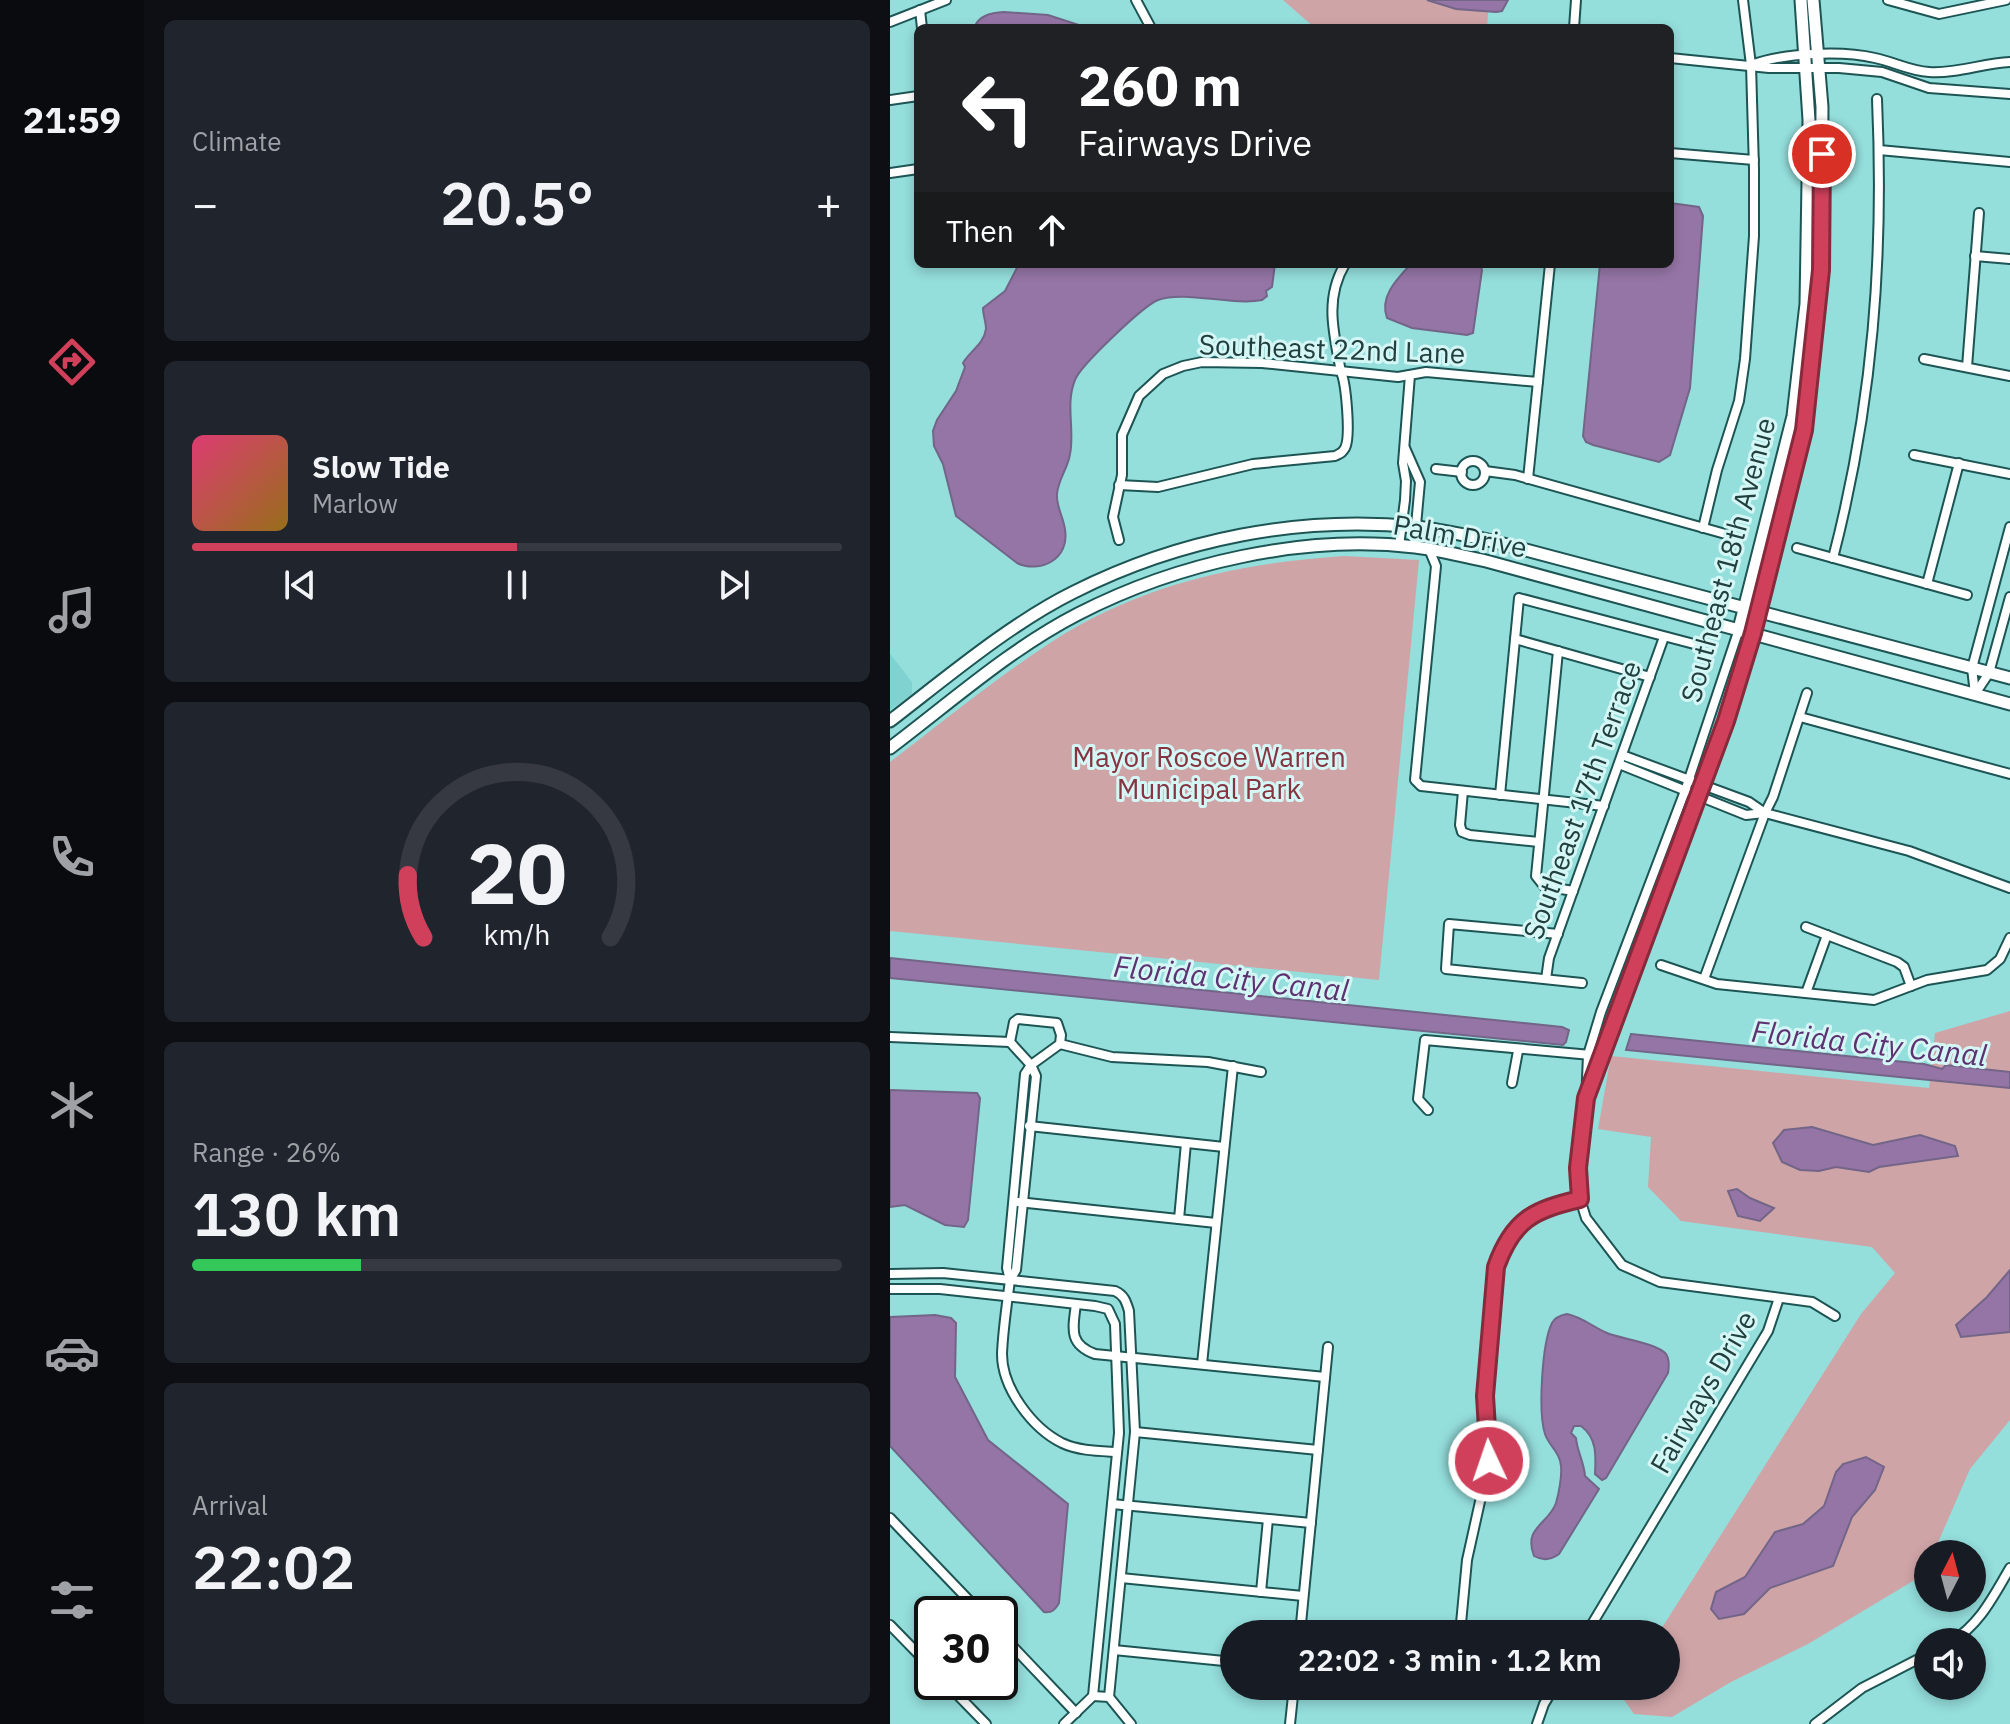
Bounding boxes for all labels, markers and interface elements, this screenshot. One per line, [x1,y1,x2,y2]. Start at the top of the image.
text: 260 m [1078,49,1242,121]
icon: left [946,56,1050,160]
text: 21:59 [23,96,121,143]
text: Fairways Drive [1078,119,1312,166]
pin [1788,120,1856,188]
text: Climate [192,124,282,158]
icon: arrive [1800,132,1844,176]
text: 20.5° [440,163,594,242]
text: − [192,175,218,232]
text: + [816,175,842,232]
icon: ahead [1030,208,1074,252]
text: Then [946,211,1014,250]
street label: Southeast 22nd Lane [1198,325,1466,372]
icon: directions [44,334,100,390]
street label: Southeast 18th Avenue [1672,413,1783,706]
text: Slow Tide [312,447,450,486]
text: Marlow [312,486,398,520]
street label: Palm Drive [1390,506,1530,565]
icon: previous [278,563,322,607]
icon: pause [495,563,539,607]
icon: next [712,563,756,607]
icon: music [44,582,100,638]
street label: Southeast 17th Terrace [1514,655,1649,944]
park label: Mayor Roscoe Warren Municipal Park [1072,738,1346,807]
text: 20 [467,819,567,927]
icon: phone [44,829,100,885]
text: km/h [483,916,551,953]
water label: Florida City Canal [1112,946,1351,1009]
water label: Florida City Canal [1750,1011,1989,1074]
icon: climate [44,1077,100,1133]
text: Range · 26% [192,1135,341,1169]
text: 130 km [192,1174,401,1253]
street label: Fairways Drive [1641,1304,1764,1480]
icon: car [44,1325,100,1381]
position arrow [1447,1419,1531,1503]
text: Arrival [192,1488,268,1522]
text: 22:02 [192,1527,355,1606]
north arrow [1914,1540,1986,1612]
map controls [1914,1540,1986,1700]
icon: filters [44,1572,100,1628]
speed limit sign: 30 [914,1596,1018,1700]
button: sound [1914,1628,1986,1700]
text: 22:02 · 3 min · 1.2 km [1298,1640,1602,1679]

